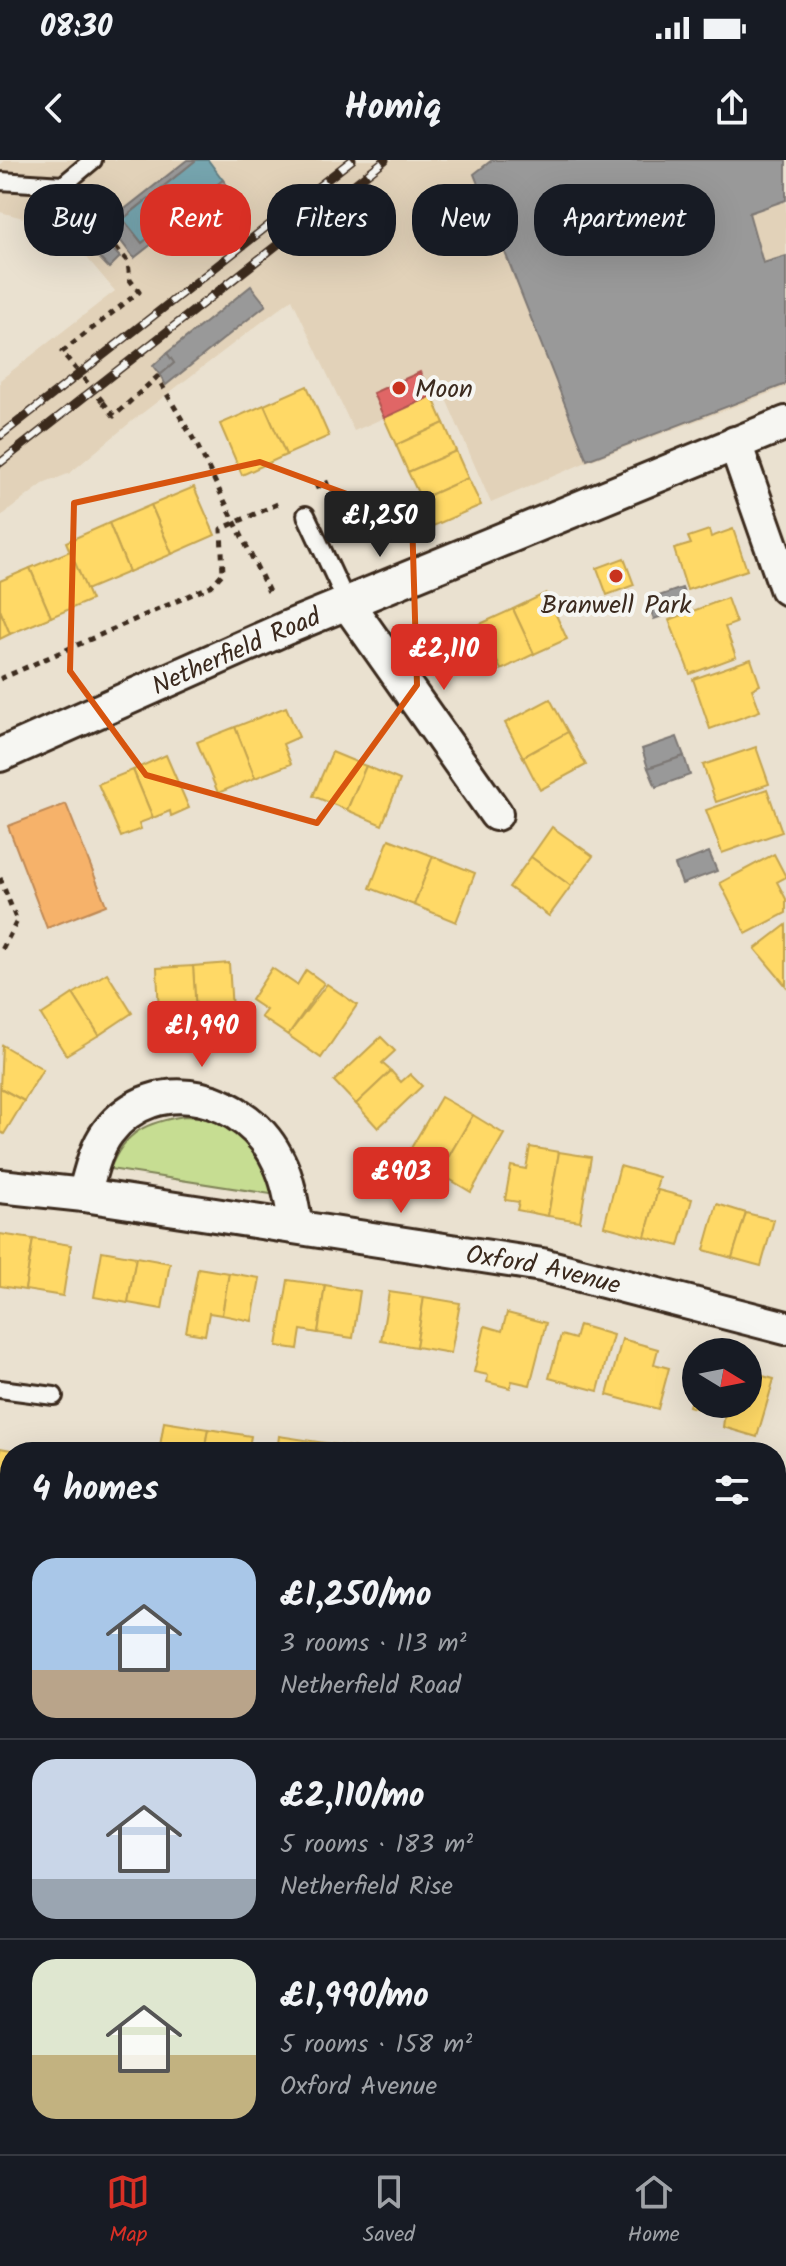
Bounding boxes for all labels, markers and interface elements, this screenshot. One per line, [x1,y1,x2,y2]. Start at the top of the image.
text: 08:30 [40,4,112,52]
text: Homiq [344,80,442,137]
icon: back [32,86,76,130]
icon: share [710,86,754,130]
chip: Buy [24,184,124,256]
chip: Rent [140,184,251,256]
chip: Filters [267,184,396,256]
chip: New [412,184,518,256]
chip: Apartment [534,184,715,256]
place label: Moon [415,369,473,411]
marker: Moon [390,379,408,397]
pin: £1,250 [315,491,445,559]
text: £1,250 [342,496,418,538]
marker: Branwell Park [607,567,625,585]
place label: Branwell Park [541,585,692,627]
street label: Netherfield Road [145,597,329,708]
pin: £2,110 [379,624,509,692]
text: £2,110 [409,629,479,671]
pin: £1,990 [137,1001,267,1069]
text: £1,990 [165,1006,239,1048]
pin: £903 [354,1147,448,1215]
text: £903 [371,1152,431,1194]
street label: Oxford Avenue [463,1235,625,1308]
north arrow [682,1338,762,1418]
map controls [682,1338,762,1418]
text: 4 homes [32,1463,159,1517]
icon: filters [710,1468,754,1512]
text: £1,250/mo [280,1569,431,1623]
icon: home [96,1590,192,1686]
text: 3 rooms · 113 m² [280,1623,467,1665]
text: Netherfield Road [280,1665,461,1707]
text: £2,110/mo [280,1770,425,1824]
icon: home [96,1791,192,1887]
text: 5 rooms · 183 m² [280,1824,473,1866]
text: Netherfield Rise [280,1866,453,1908]
text: £1,990/mo [280,1970,429,2024]
icon: home [96,1991,192,2087]
text: 5 rooms · 158 m² [280,2024,472,2066]
text: Oxford Avenue [280,2066,437,2108]
tab: Map [106,2170,150,2253]
tab: Saved [363,2170,415,2253]
tab: Home [628,2170,680,2253]

